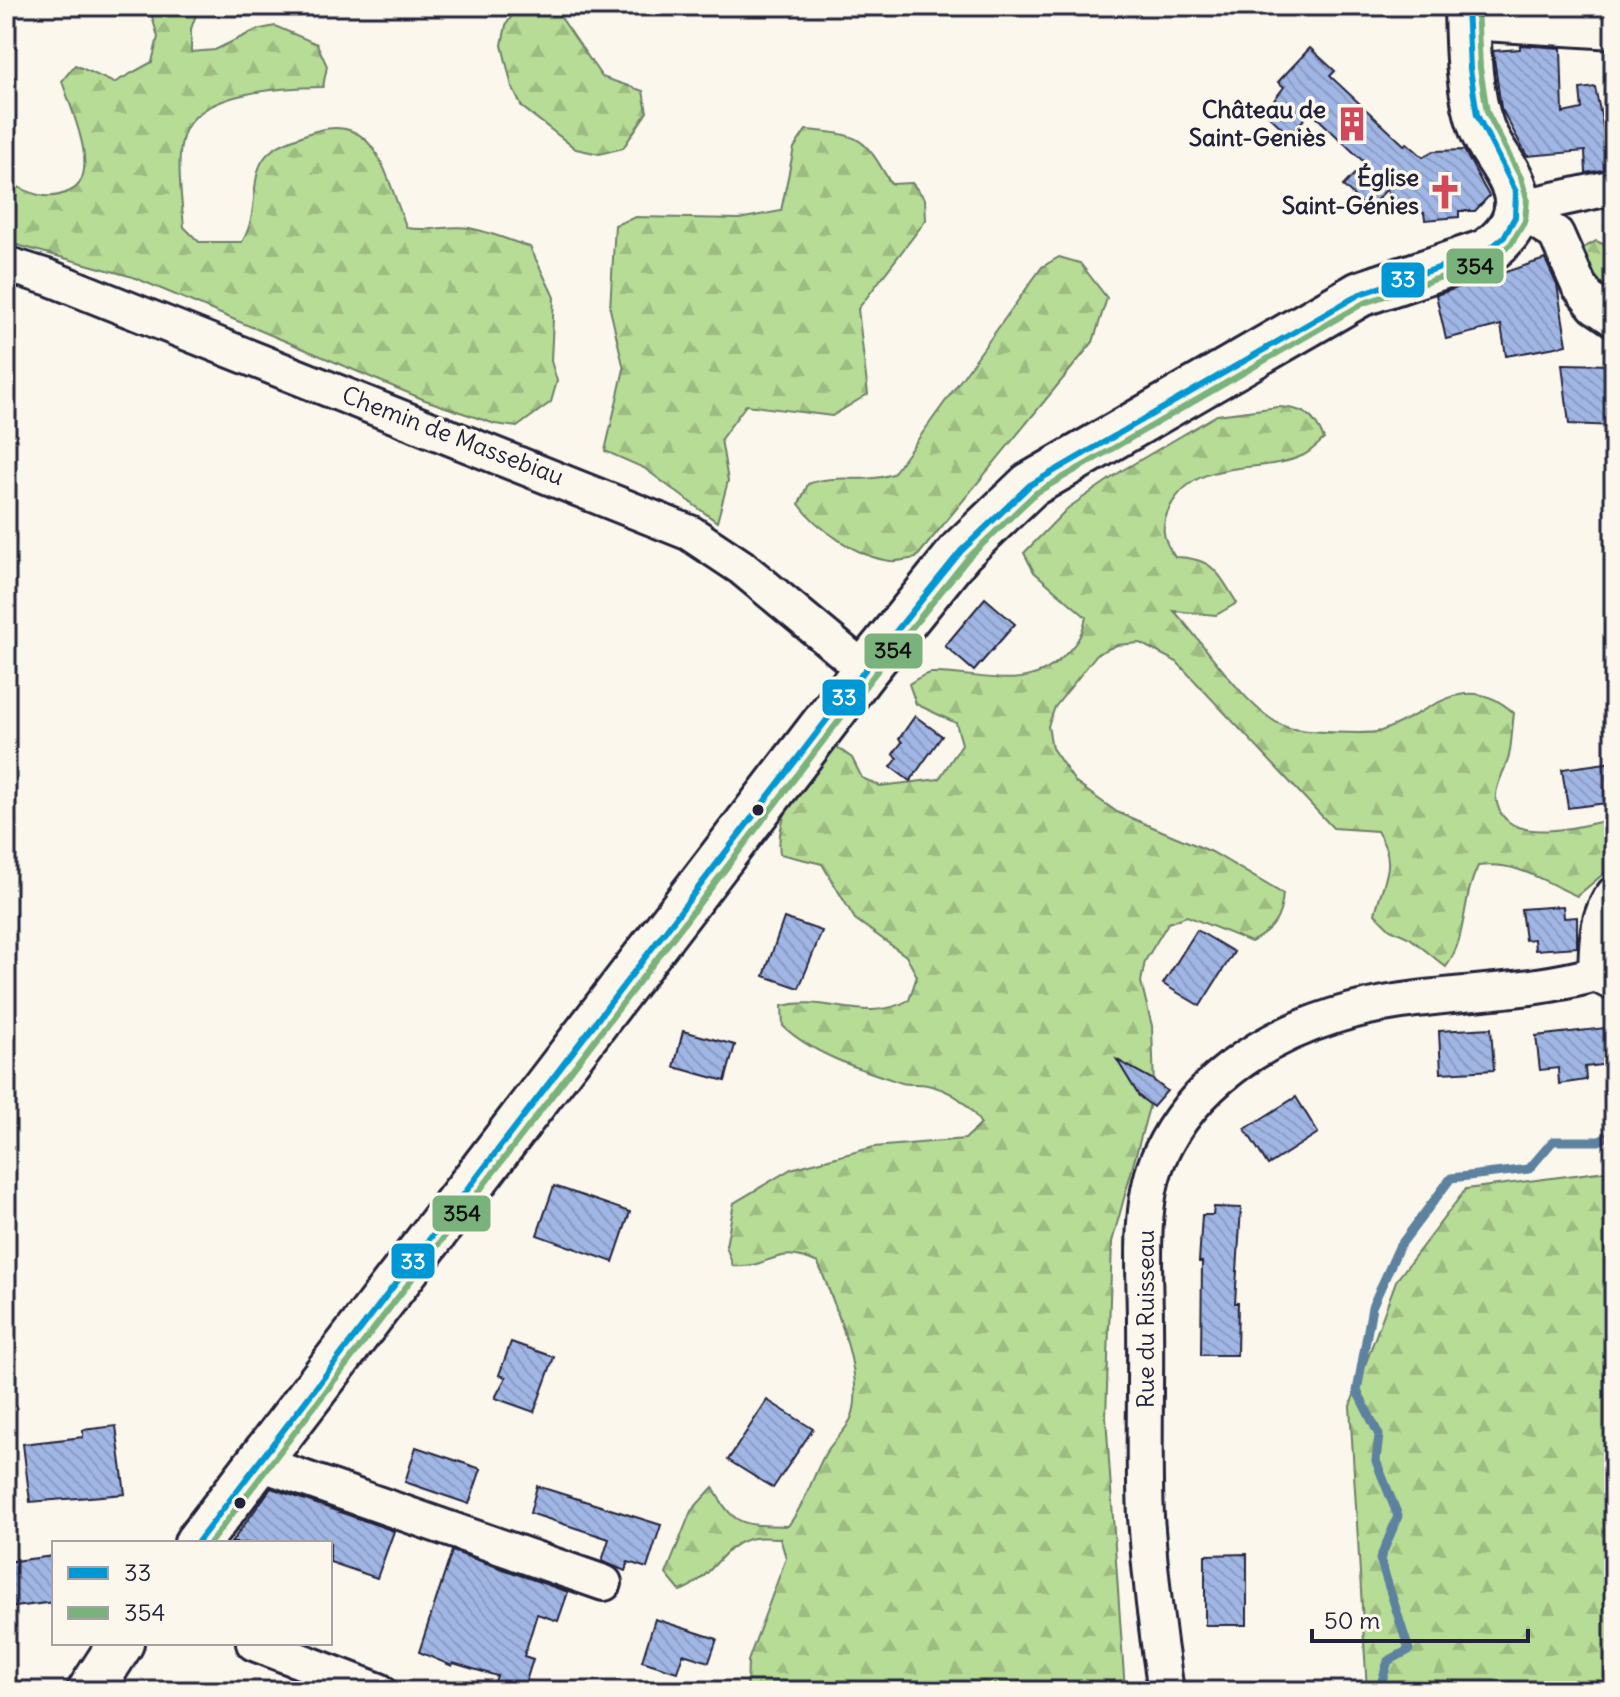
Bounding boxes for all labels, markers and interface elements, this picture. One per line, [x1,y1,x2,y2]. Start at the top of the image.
place label: Château de Saint-Geniès [1189,94,1326,152]
building icon: Château de Saint-Geniès [1333,105,1371,143]
place label: Église Saint-Génies [1282,162,1419,220]
church icon: Église Saint-Génies [1426,173,1464,211]
line badge: 354 [1445,247,1505,285]
text: 354 [1456,252,1494,280]
line badge: 33 [1380,261,1426,299]
text: 33 [1391,265,1416,293]
street label: Chemin de Massebiau [338,379,569,491]
line badge: 354 [863,632,924,670]
text: 354 [874,636,912,664]
line badge: 33 [821,678,867,717]
text: 33 [832,683,857,711]
unlabelled marker [750,802,766,818]
line badge: 354 [431,1194,492,1233]
text: 354 [443,1199,481,1227]
street label: Rue du Ruisseau [1130,1230,1160,1408]
line badge: 33 [390,1242,436,1280]
text: 33 [401,1247,426,1275]
unlabelled marker [232,1495,248,1511]
legend [52,1541,332,1645]
text: 33 [124,1557,151,1587]
scale bar [1312,1593,1528,1643]
text: 354 [124,1597,165,1627]
text: 50 m [1324,1605,1380,1635]

